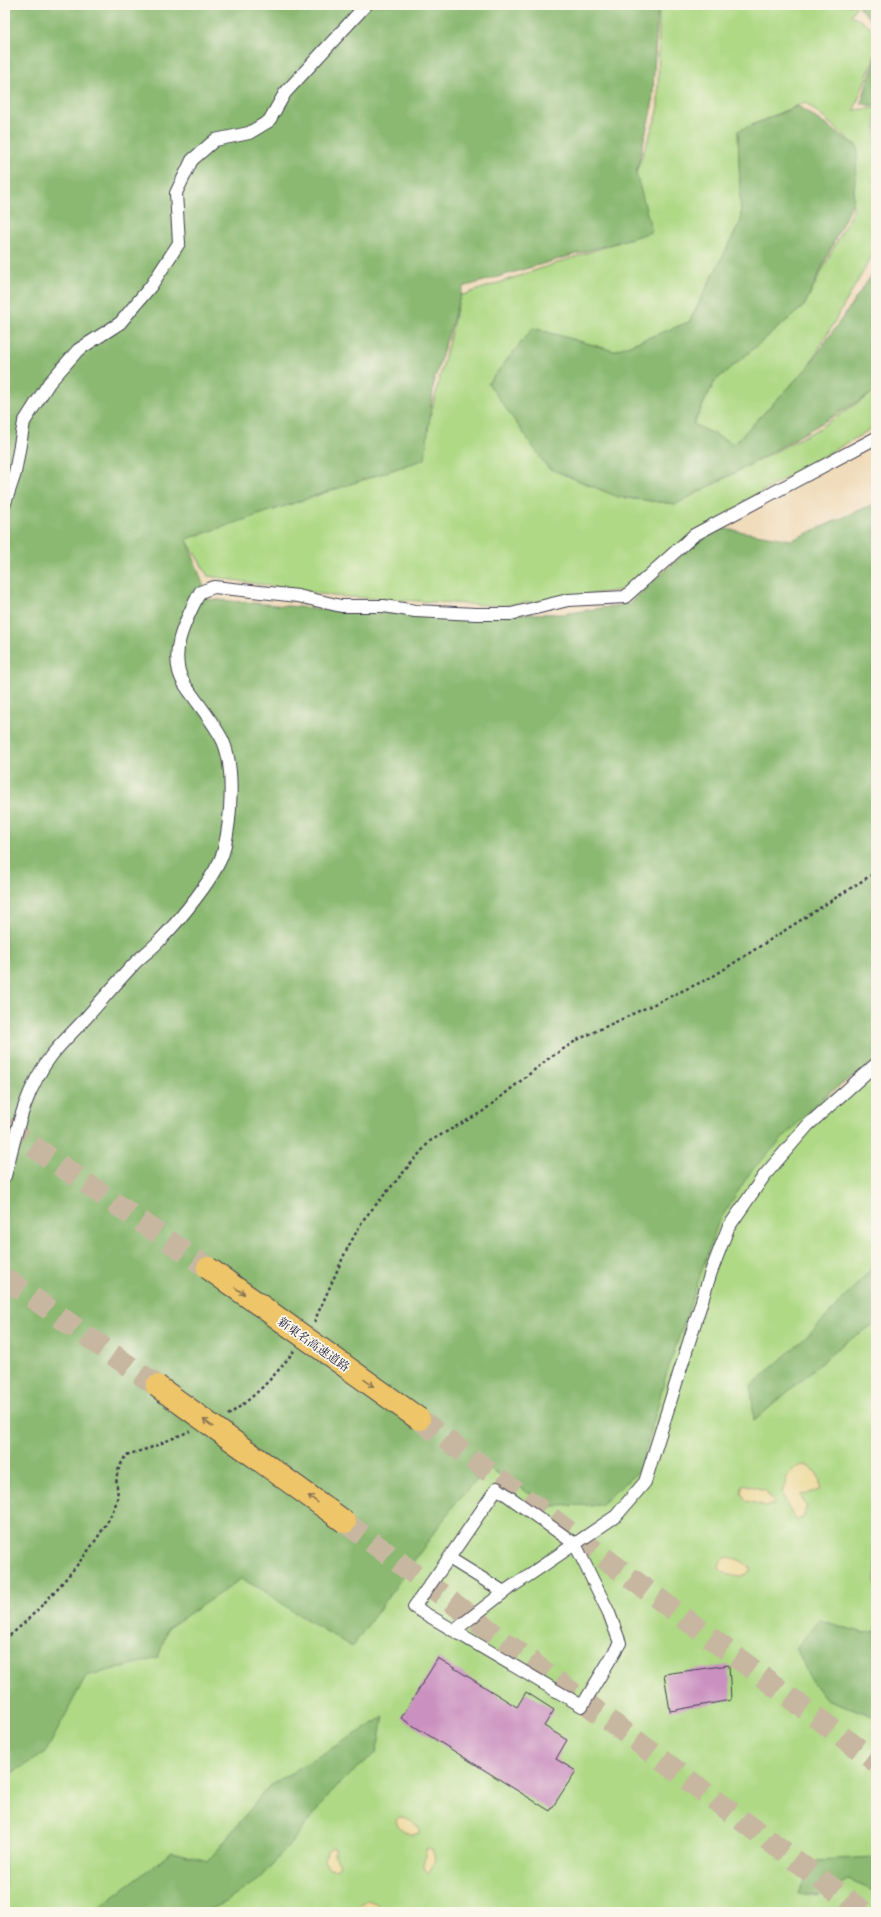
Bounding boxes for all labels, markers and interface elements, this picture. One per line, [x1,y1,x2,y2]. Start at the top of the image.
one-way arrow [234,1287,245,1295]
street label: 新東名高速道路 [275,1314,353,1374]
one-way arrow [363,1379,374,1387]
one-way arrow [203,1419,214,1427]
one-way arrow [308,1495,319,1504]

